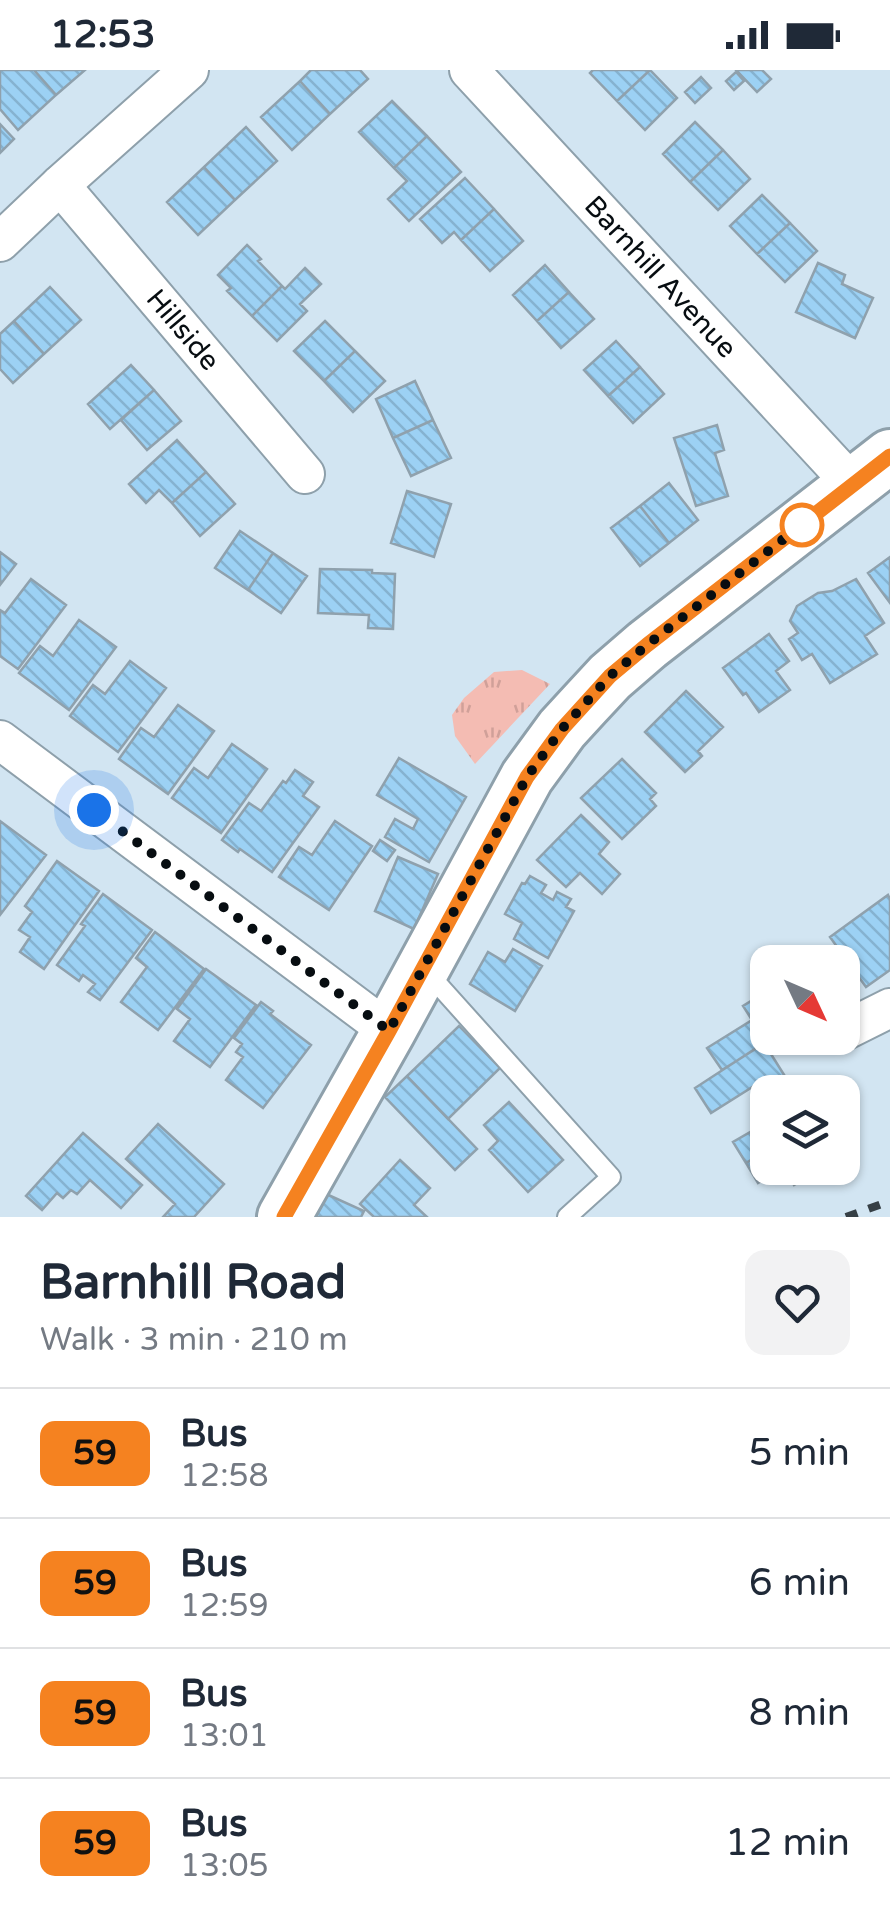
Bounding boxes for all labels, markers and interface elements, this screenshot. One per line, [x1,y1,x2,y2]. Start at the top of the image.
text: 12:53 [50,12,155,58]
street label: Barnhill Avenue [577,189,744,365]
street label: Hillside [139,282,227,377]
unlabelled marker [781,504,823,546]
your location [69,785,119,835]
north arrow [750,945,860,1055]
map controls [750,945,860,1185]
button: layers [750,1075,860,1185]
button: heart [745,1250,850,1355]
text: Barnhill Road [40,1254,346,1312]
text: Walk · 3 min · 210 m [40,1321,348,1359]
text: Bus [180,1411,247,1457]
text: 5 min [749,1430,850,1476]
text: 59 [73,1432,117,1474]
text: 12:58 [180,1457,269,1495]
text: Bus [180,1541,247,1587]
text: 6 min [749,1560,850,1606]
text: 59 [73,1562,117,1604]
text: 12:59 [180,1587,269,1625]
text: Bus [180,1671,247,1717]
text: 8 min [749,1690,850,1736]
text: 59 [73,1692,117,1734]
text: 13:01 [180,1717,269,1755]
text: Bus [180,1801,247,1847]
text: 12 min [725,1820,850,1866]
text: 59 [73,1822,117,1864]
text: 13:05 [180,1847,269,1885]

